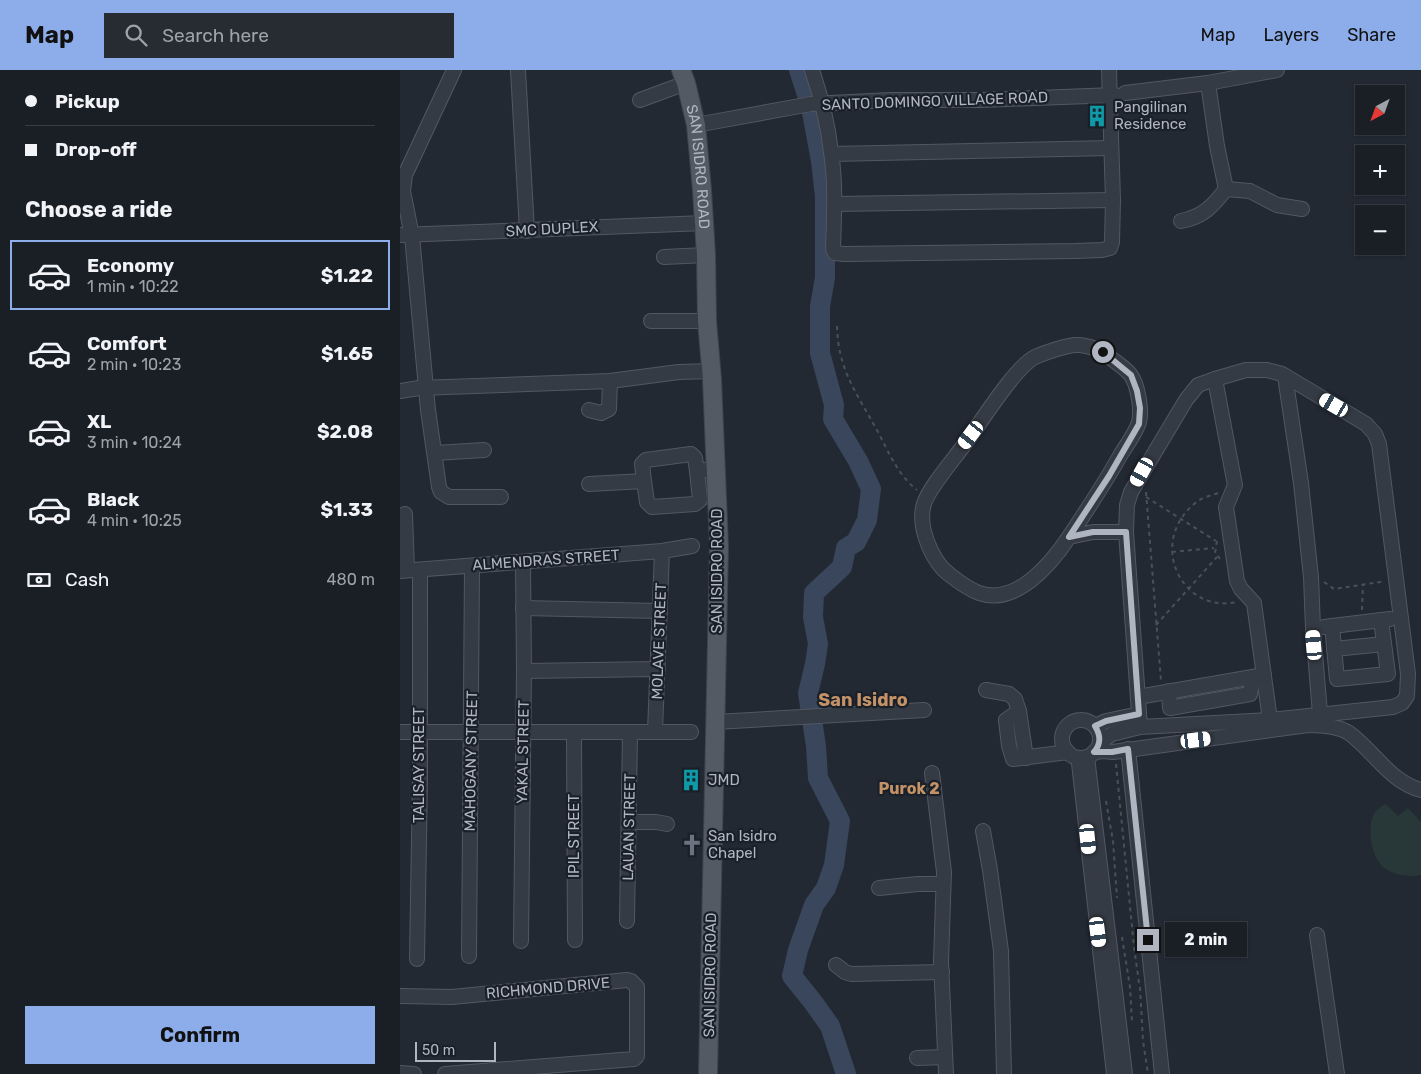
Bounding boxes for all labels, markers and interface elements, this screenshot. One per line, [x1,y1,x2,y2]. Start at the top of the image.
search box [104,13,454,58]
text: Map [25,21,74,49]
icon: search [122,21,150,49]
text: Search here [162,24,269,47]
text: Map [1201,24,1236,46]
text: Layers [1264,24,1319,46]
text: Share [1347,24,1396,46]
north arrow [1355,85,1405,135]
map controls [1355,85,1405,255]
street label: SANTO DOMINGO VILLAGE ROAD [822,88,1048,114]
text: Pickup [55,90,120,113]
place label: Pangilinan Residence [1114,98,1187,133]
street label: SAN ISIDRO ROAD [682,103,713,230]
building icon: Pangilinan Residence [1084,103,1110,129]
text: Drop-off [55,138,137,161]
button: + [1355,145,1405,195]
text: Choose a ride [25,196,172,223]
button: − [1355,205,1405,255]
street label: SMC DUPLEX [505,218,599,240]
icon: car [27,253,72,298]
text: Economy [87,254,174,277]
text: $1.22 [321,264,373,287]
text: 1 min · 10:22 [87,277,179,296]
icon: car [27,331,72,376]
text: Comfort [87,332,167,355]
route start [1092,341,1114,363]
text: $1.65 [321,342,373,365]
text: 2 min · 10:23 [87,355,181,374]
car [1317,391,1350,419]
icon: car [27,409,72,454]
text: XL [87,410,111,433]
car [955,419,986,451]
text: $2.08 [317,420,373,443]
text: 3 min · 10:24 [87,433,182,452]
car [1128,455,1155,489]
icon: car [27,487,72,532]
text: Black [87,488,139,511]
text: $1.33 [320,498,373,521]
street label: SAN ISIDRO ROAD [708,509,726,633]
text: 4 min · 10:25 [87,511,182,530]
street label: ALMENDRAS STREET [472,546,621,574]
icon: cash [25,566,53,594]
text: Cash [65,568,109,591]
text: 480 m [327,570,375,589]
street label: MOLAVE STREET [648,582,670,700]
car [1305,629,1322,661]
district label: San Isidro [818,689,908,711]
street label: MAHOGANY STREET [461,690,481,832]
street label: YAKAL STREET [513,700,533,804]
street label: TALISAY STREET [410,707,428,823]
car [1180,731,1211,749]
building icon: JMD [678,767,704,793]
place label: JMD [708,771,740,789]
street label: LAUAN STREET [619,773,639,881]
district label: Purok 2 [878,779,940,798]
street label: IPIL STREET [565,794,583,878]
car [1078,823,1097,855]
place label: San Isidro Chapel [708,827,777,862]
church icon: San Isidro Chapel [679,832,705,858]
street label: SAN ISIDRO ROAD [700,912,720,1038]
car [1088,916,1107,948]
callout: 2 min [1166,922,1248,958]
route end [1137,929,1159,951]
text: 2 min [1184,930,1228,949]
street label: RICHMOND DRIVE [485,974,611,1002]
button: Confirm [25,1006,375,1064]
scale bar [415,1039,496,1062]
text: 50 m [422,1042,455,1059]

